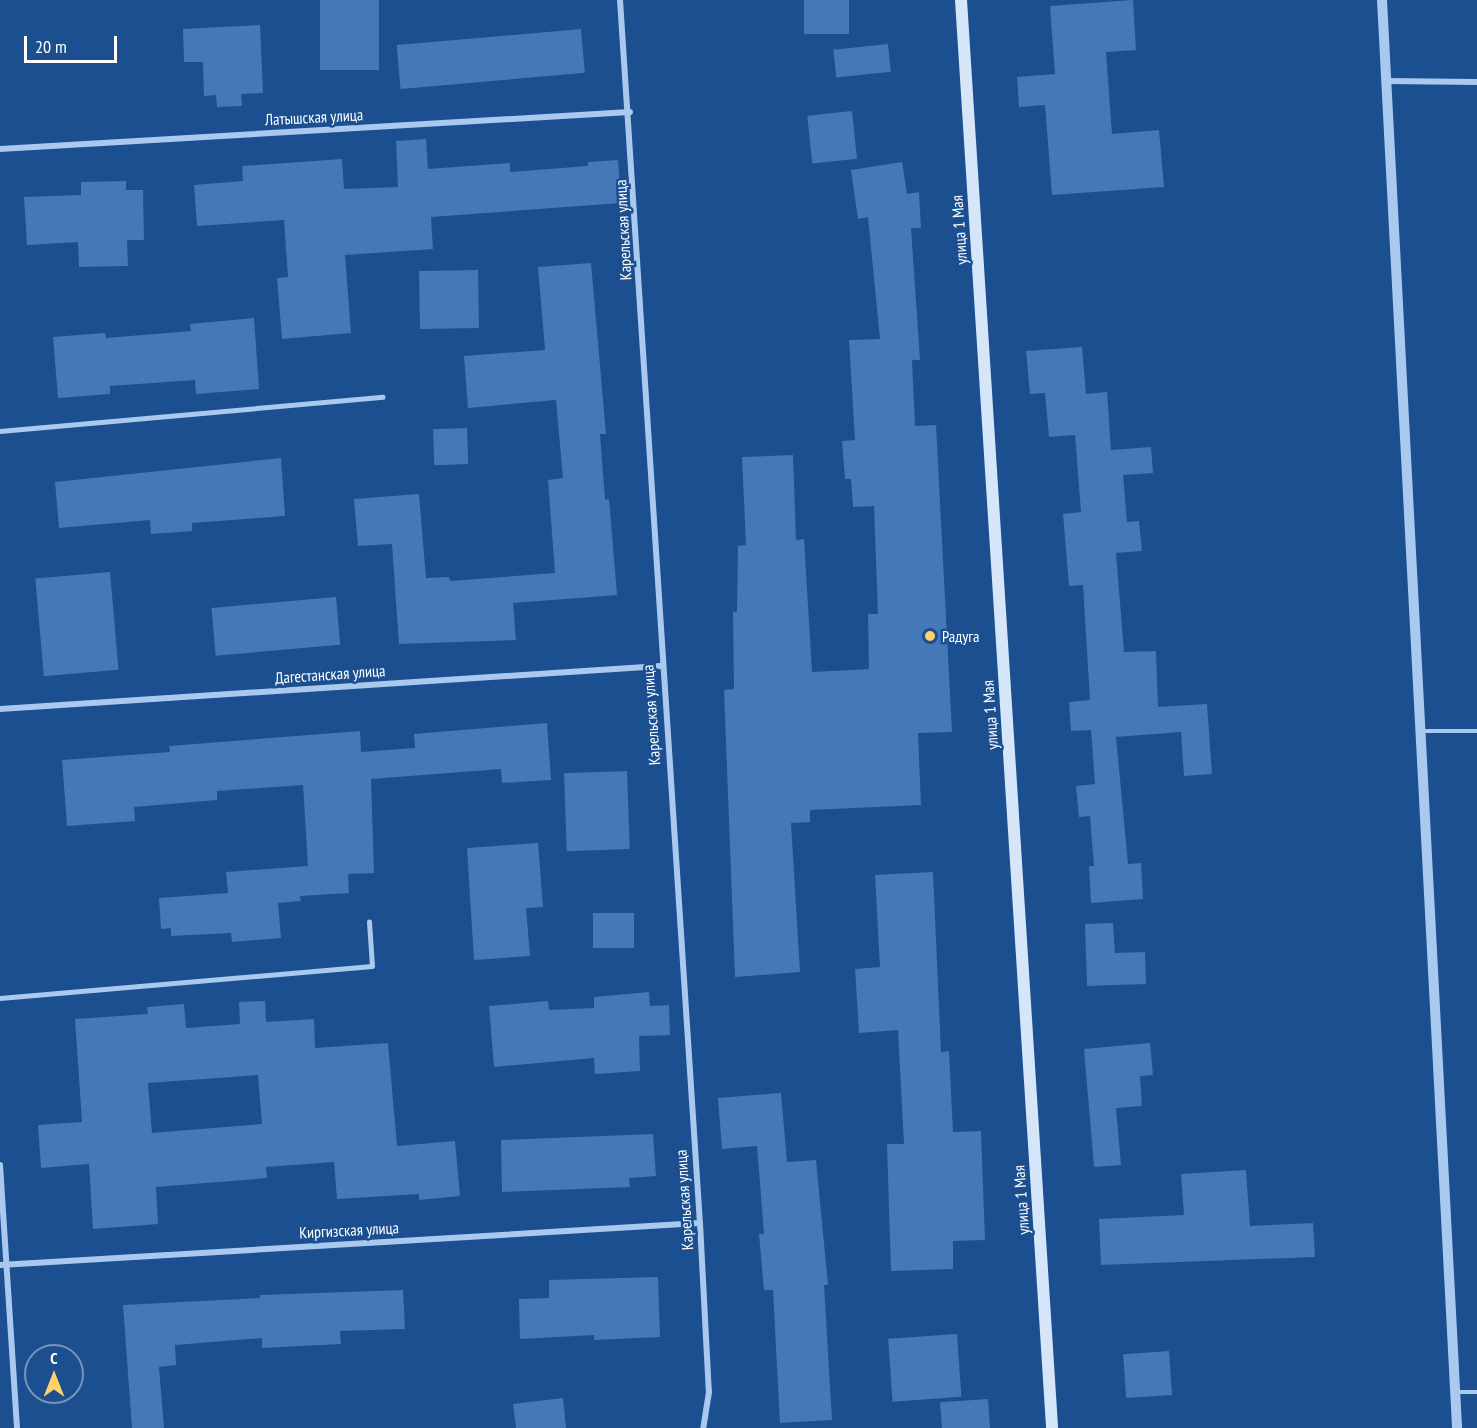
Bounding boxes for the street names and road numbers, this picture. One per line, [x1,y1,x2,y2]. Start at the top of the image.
street label: Латышская улица [264,105,364,129]
street label: Карельская улица [611,179,635,281]
street label: улица 1 Мая [947,195,971,265]
street label: Дагестанская улица [274,661,386,687]
street label: Карельская улица [638,664,664,766]
street label: улица 1 Мая [978,680,1002,750]
street label: Карельская улица [671,1149,697,1251]
street label: улица 1 Мая [1009,1165,1033,1235]
street label: Киргизская улица [299,1218,399,1242]

